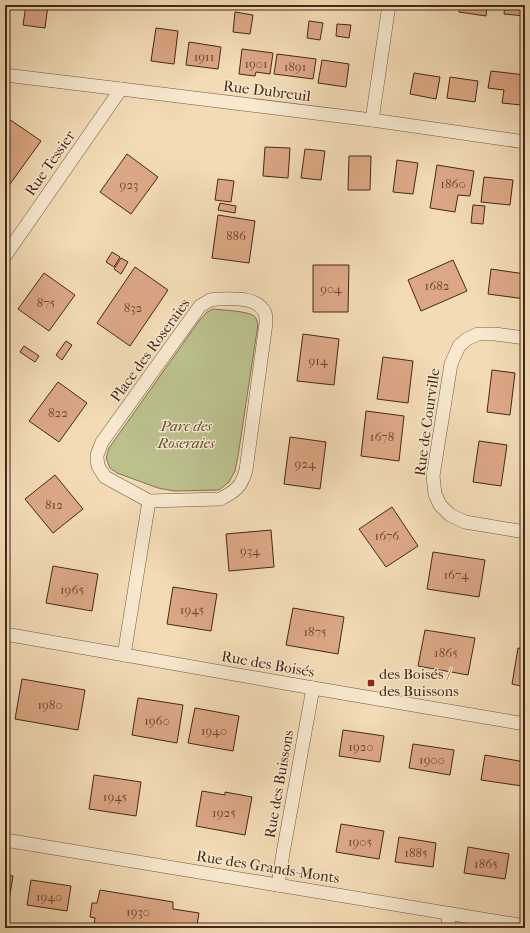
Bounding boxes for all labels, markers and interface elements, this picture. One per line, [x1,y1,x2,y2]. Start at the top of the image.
house number: 1911 [194,49,214,64]
house number: 1901 [244,56,268,71]
house number: 1891 [284,59,306,74]
street label: Rue Dubreuil [222,77,312,105]
street label: Rue Tessier [21,127,79,199]
house number: 1860 [440,176,466,191]
house number: 923 [120,177,138,192]
house number: 886 [226,228,247,243]
house number: 1682 [425,278,450,293]
house number: 904 [320,281,342,296]
street label: Place des Roseraies [106,294,194,405]
house number: 875 [37,295,56,310]
house number: 832 [124,300,143,315]
house number: 914 [308,353,328,368]
street label: Rue de Courville [411,366,444,477]
house number: 822 [48,405,68,420]
park label: Parc des Roseraies [157,417,215,452]
house number: 1678 [370,429,394,444]
house number: 924 [294,456,316,471]
house number: 812 [45,497,63,512]
house number: 1676 [375,528,400,543]
house number: 934 [240,543,260,558]
house number: 1674 [443,567,469,582]
house number: 1965 [60,582,84,597]
house number: 1945 [180,602,205,617]
house number: 1875 [303,624,327,639]
house number: 1865 [434,645,458,660]
street label: Rue des Boisés [220,647,316,681]
place label: des Boisés / des Buissons [379,665,459,700]
marker: des Boisés / des Buissons [366,678,376,688]
house number: 1980 [37,697,63,712]
house number: 1960 [144,713,170,728]
house number: 1940 [201,723,227,738]
street label: Rue des Buissons [261,728,297,840]
house number: 1920 [348,739,374,754]
house number: 1900 [419,752,445,767]
house number: 1945 [103,789,128,804]
house number: 1925 [212,805,236,820]
house number: 1905 [348,834,373,849]
house number: 1885 [404,845,428,860]
street label: Rue des Grands-Monts [195,847,341,887]
house number: 1865 [474,856,498,871]
house number: 1940 [36,889,62,904]
house number: 1930 [126,904,150,919]

